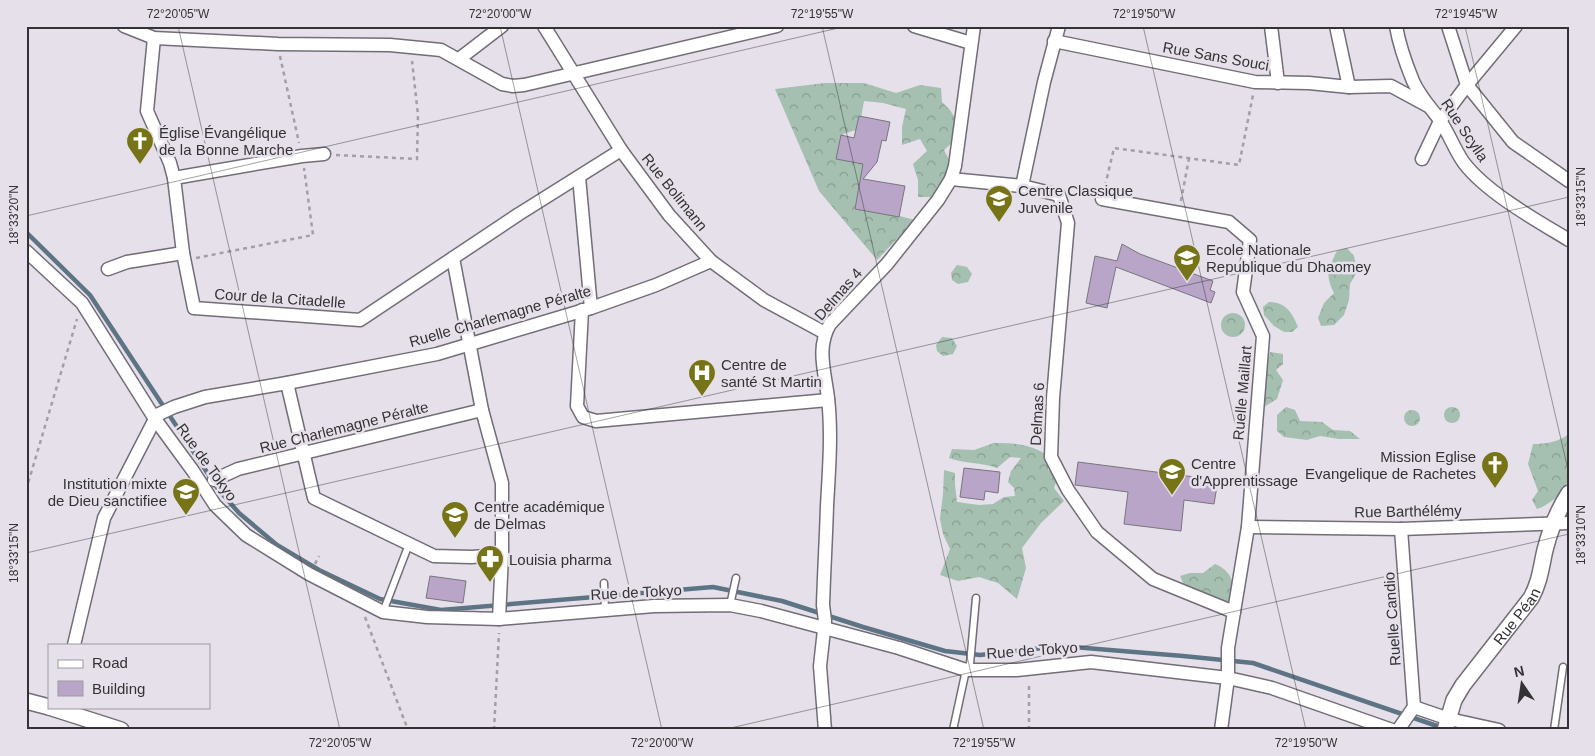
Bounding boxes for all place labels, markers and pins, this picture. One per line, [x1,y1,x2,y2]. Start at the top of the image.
place label: Église Évangélique de la Bonne Marche [159,124,293,158]
church icon: Église Évangélique de la Bonne Marche [125,126,155,165]
place label: Centre Classique Juvenile [1018,182,1133,216]
school or university icon: Centre Classique Juvenile [984,184,1014,223]
place label: Ecole Nationale Republique du Dhaomey [1206,241,1372,275]
school or university icon: Ecole Nationale Republique du Dhaomey [1172,243,1202,282]
place label: Centre de santé St Martin [721,356,822,390]
hospital icon: Centre de santé St Martin [687,358,717,397]
place label: Mission Eglise Evangelique de Rachetes [1305,448,1476,482]
church icon: Mission Eglise Evangelique de Rachetes [1480,450,1510,489]
place label: Centre d'Apprentissage [1191,455,1298,489]
school or university icon: Centre d'Apprentissage [1157,457,1187,496]
place label: Institution mixte de Dieu sanctifiee [48,475,167,509]
school or university icon: Institution mixte de Dieu sanctifiee [171,477,201,516]
place label: Centre académique de Delmas [474,498,605,532]
school or university icon: Centre académique de Delmas [440,500,470,539]
pharmacy icon: Louisia pharma [475,544,505,583]
place label: Louisia pharma [509,551,612,568]

